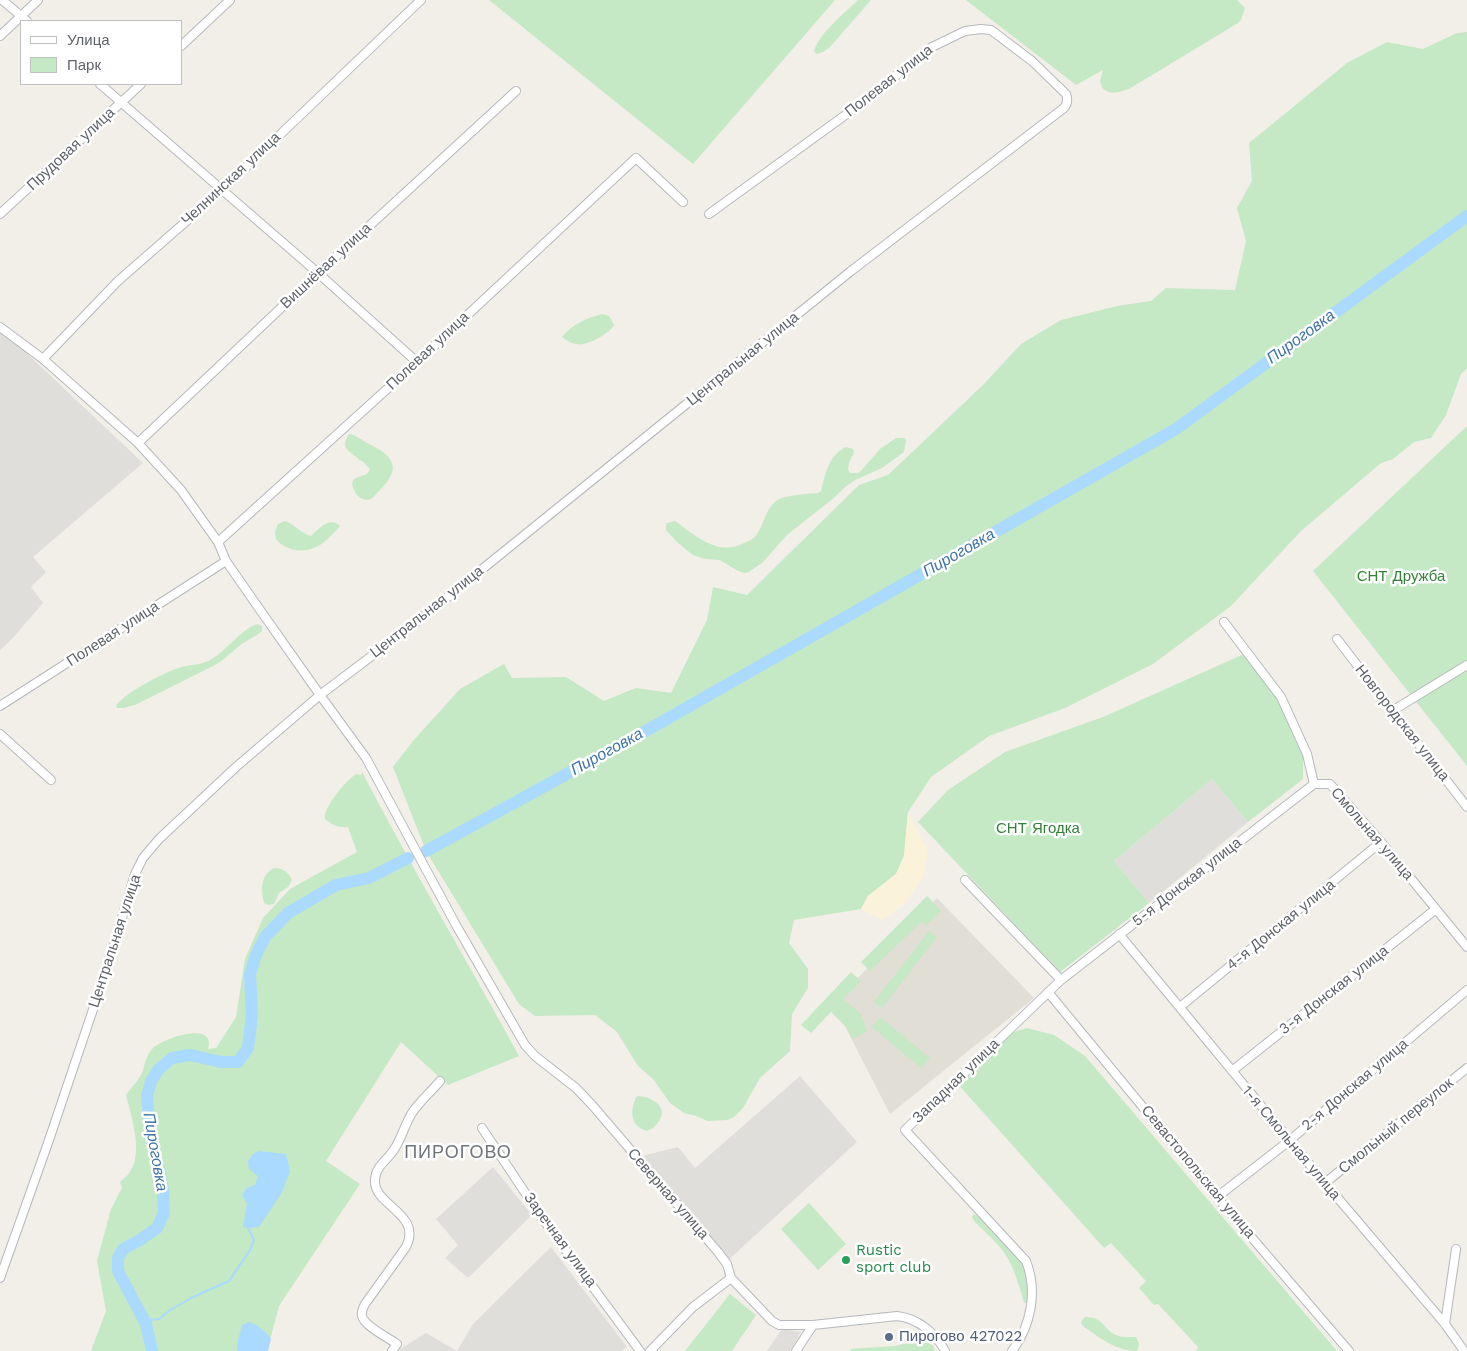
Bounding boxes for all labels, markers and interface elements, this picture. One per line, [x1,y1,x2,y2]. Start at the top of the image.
legend [20,20,182,85]
text: Улица [67,31,110,49]
street label: Полевая улица [841,41,937,121]
text: Парк [67,56,101,74]
street label: Прудовая улица [23,104,119,194]
street label: Челнинская улица [178,129,284,229]
street label: Вишнёвая улица [277,219,375,313]
water label: Пироговка [1263,306,1339,368]
street label: Полевая улица [383,308,473,394]
street label: Центральная улица [683,308,803,410]
water label: Пироговка [920,525,998,581]
street label: Центральная улица [367,562,487,662]
park label: СНТ Дружба [1357,568,1445,586]
street label: Полевая улица [63,597,163,671]
street label: Новгородская улица [1351,661,1453,785]
water label: Пироговка [567,724,647,780]
street label: Смольная улица [1327,784,1417,884]
park label: СНТ Ягодка [996,820,1080,838]
street label: 5-я Донская улица [1129,834,1245,930]
street label: Центральная улица [85,872,145,1010]
street label: 4-я Донская улица [1223,876,1339,974]
street label: 3-я Донская улица [1276,942,1392,1038]
street label: Западная улица [909,1035,1003,1127]
street label: 2-я Донская улица [1298,1035,1412,1135]
street label: Смольный переулок [1335,1074,1457,1178]
street label: 1-я Смольная улица [1238,1082,1344,1204]
street label: Севастопольская улица [1137,1102,1259,1242]
water label: Пироговка [139,1111,171,1193]
district label: ПИРОГОВО [403,1142,513,1164]
street label: Северная улица [624,1145,712,1243]
street label: Заречная улица [520,1189,600,1291]
place label: Rustic sport club [856,1242,931,1277]
marker: Rustic sport club [840,1254,852,1266]
place label: Пирогово 427022 [899,1328,1022,1346]
marker: Пирогово 427022 [883,1331,895,1343]

